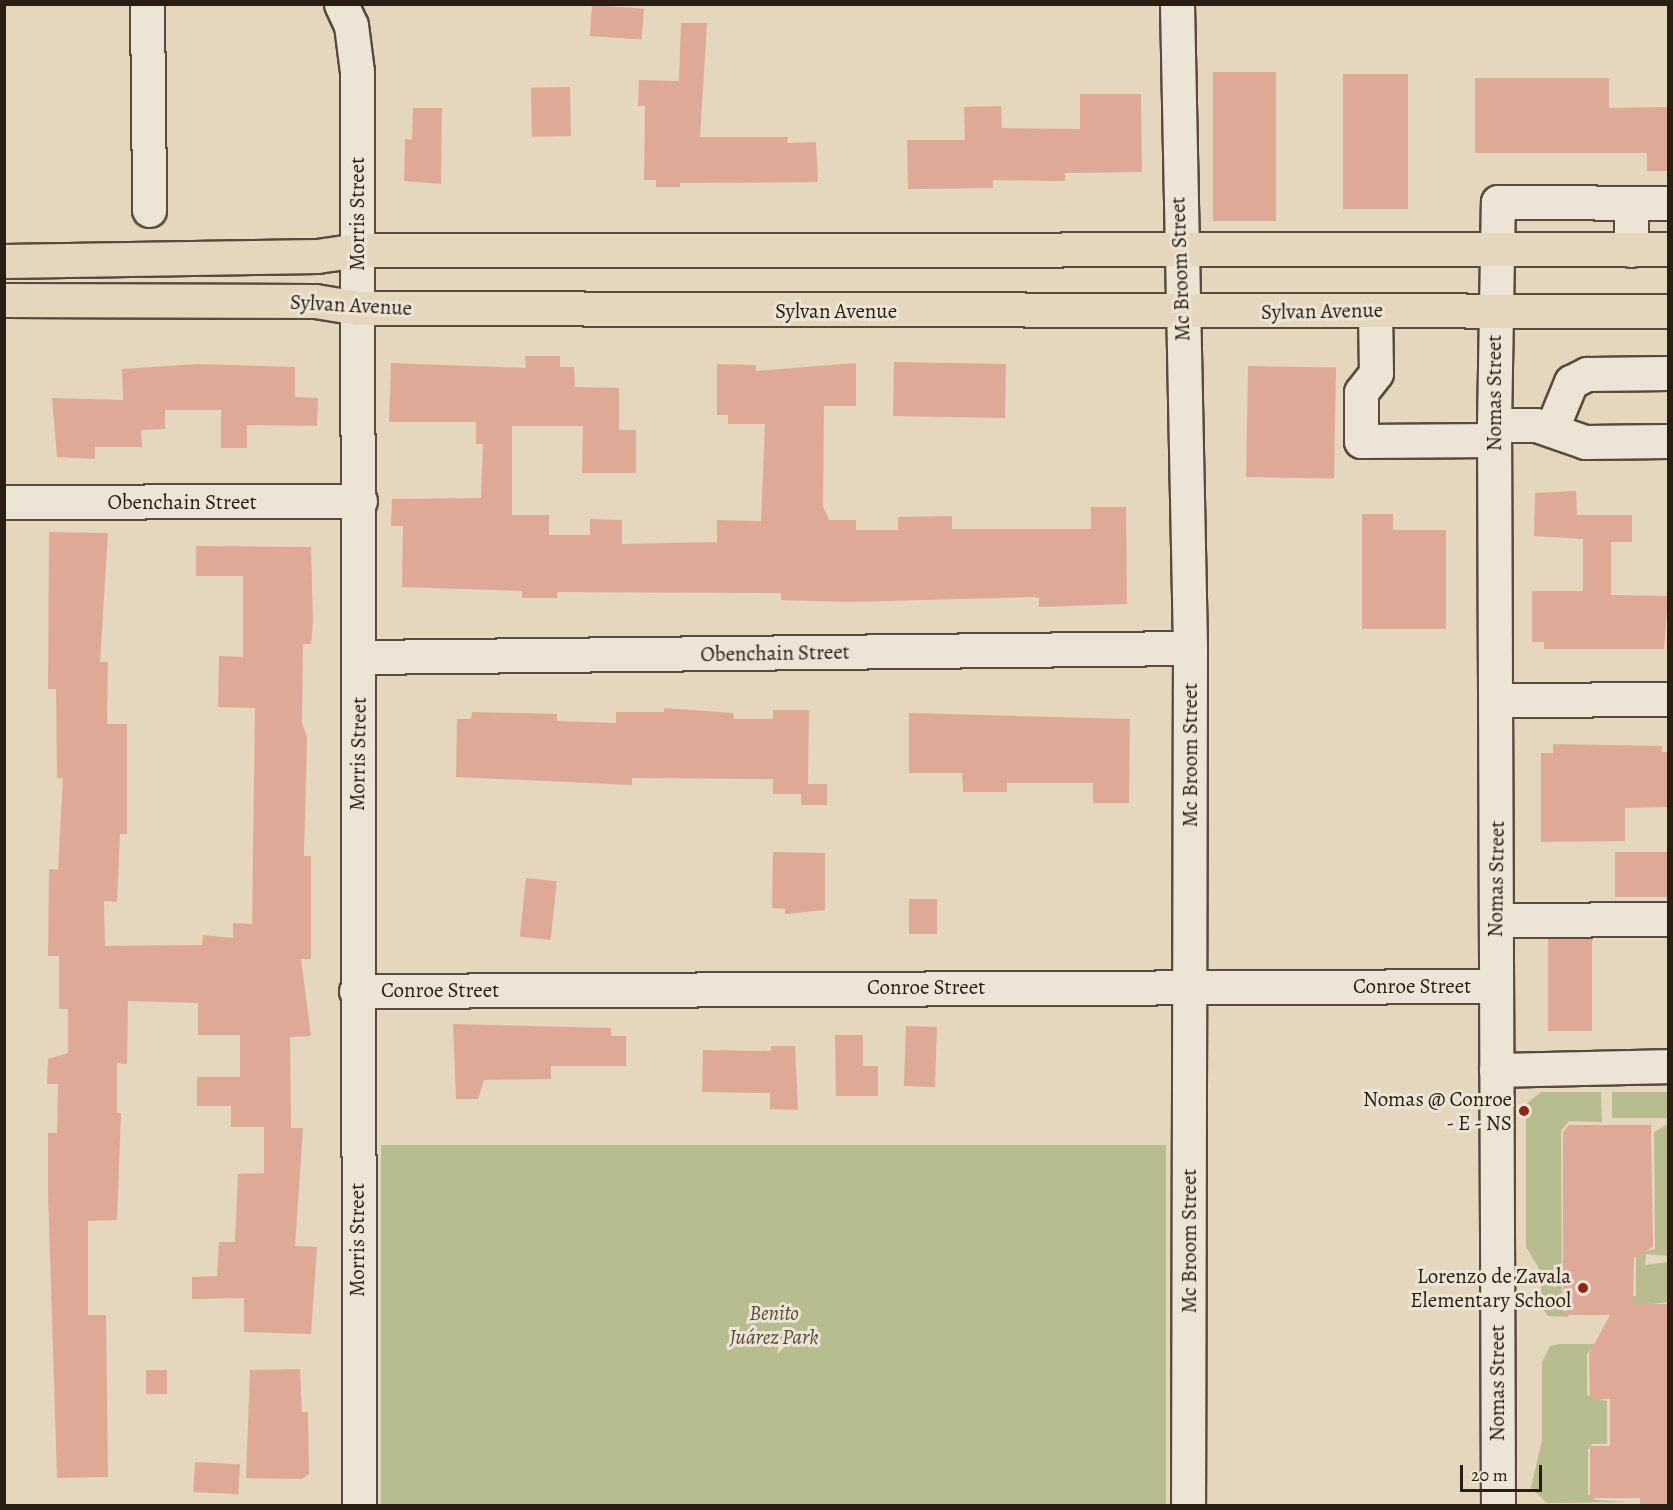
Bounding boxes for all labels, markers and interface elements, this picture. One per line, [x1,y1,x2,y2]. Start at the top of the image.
street label: Morris Street [344,157,370,271]
street label: Mc Broom Street [1165,196,1195,342]
street label: Sylvan Avenue [289,289,413,321]
street label: Sylvan Avenue [1261,297,1383,325]
street label: Sylvan Avenue [775,298,897,324]
street label: Nomas Street [1481,335,1507,451]
street label: Obenchain Street [107,489,257,515]
street label: Obenchain Street [700,639,850,667]
street label: Mc Broom Street [1177,683,1203,827]
street label: Morris Street [344,697,372,811]
street label: Nomas Street [1482,820,1510,938]
street label: Conroe Street [1353,973,1471,999]
street label: Conroe Street [867,974,985,1000]
street label: Conroe Street [381,977,499,1003]
place label: Nomas @ Conroe - E - NS [1363,1086,1512,1136]
marker: Nomas @ Conroe - E - NS [1517,1104,1531,1118]
street label: Mc Broom Street [1176,1169,1202,1313]
street label: Morris Street [344,1183,370,1297]
place label: Lorenzo de Zavala Elementary School [1410,1263,1571,1313]
marker: Lorenzo de Zavala Elementary School [1576,1281,1590,1295]
park label: Benito Juárez Park [729,1300,819,1350]
street label: Nomas Street [1484,1325,1510,1441]
scale bar [1463,1453,1546,1491]
text: 20 m [1471,1463,1508,1487]

